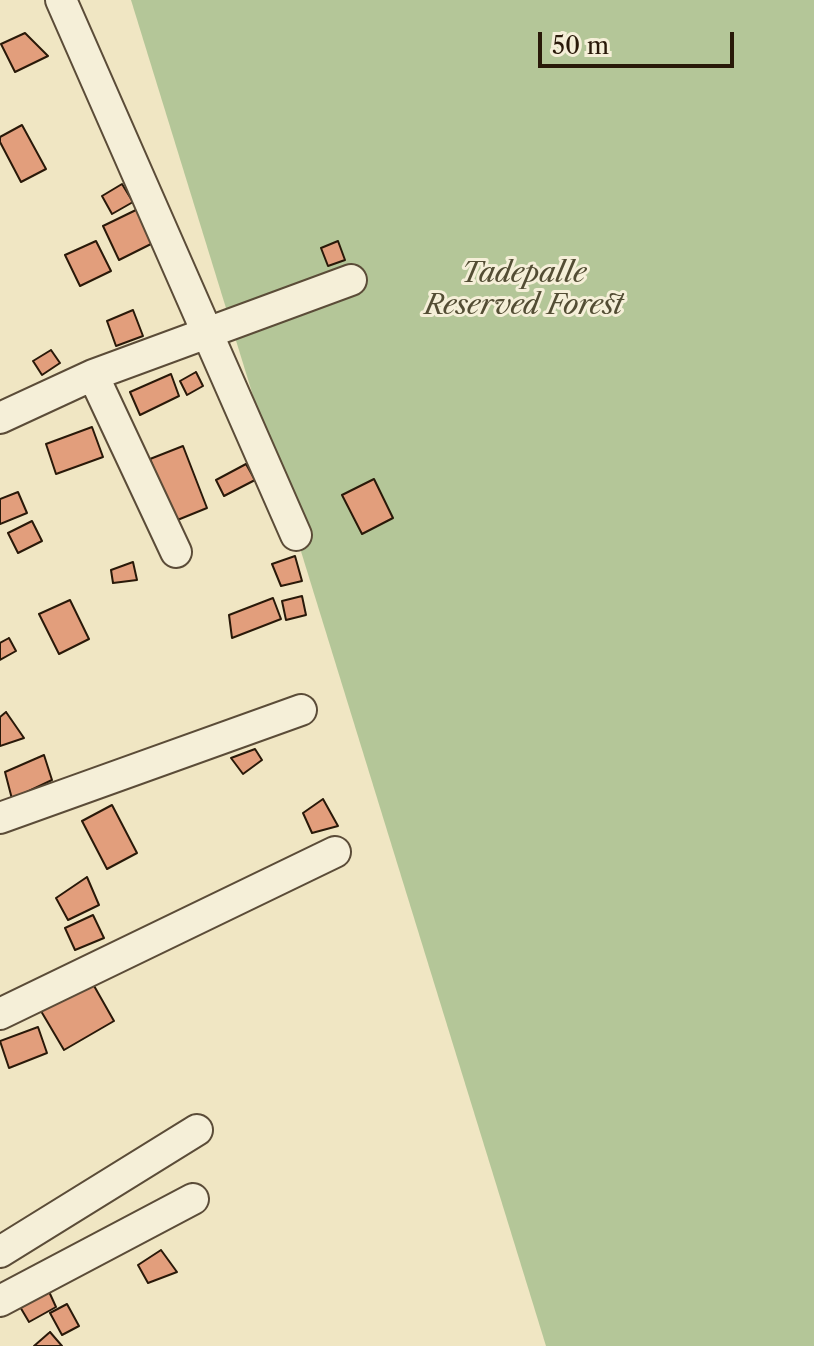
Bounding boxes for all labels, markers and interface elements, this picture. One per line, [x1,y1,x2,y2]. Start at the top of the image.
scale bar [542,16,738,66]
text: 50 m [552,31,609,60]
park label: Tadepalle Reserved Forest [424,257,624,323]

